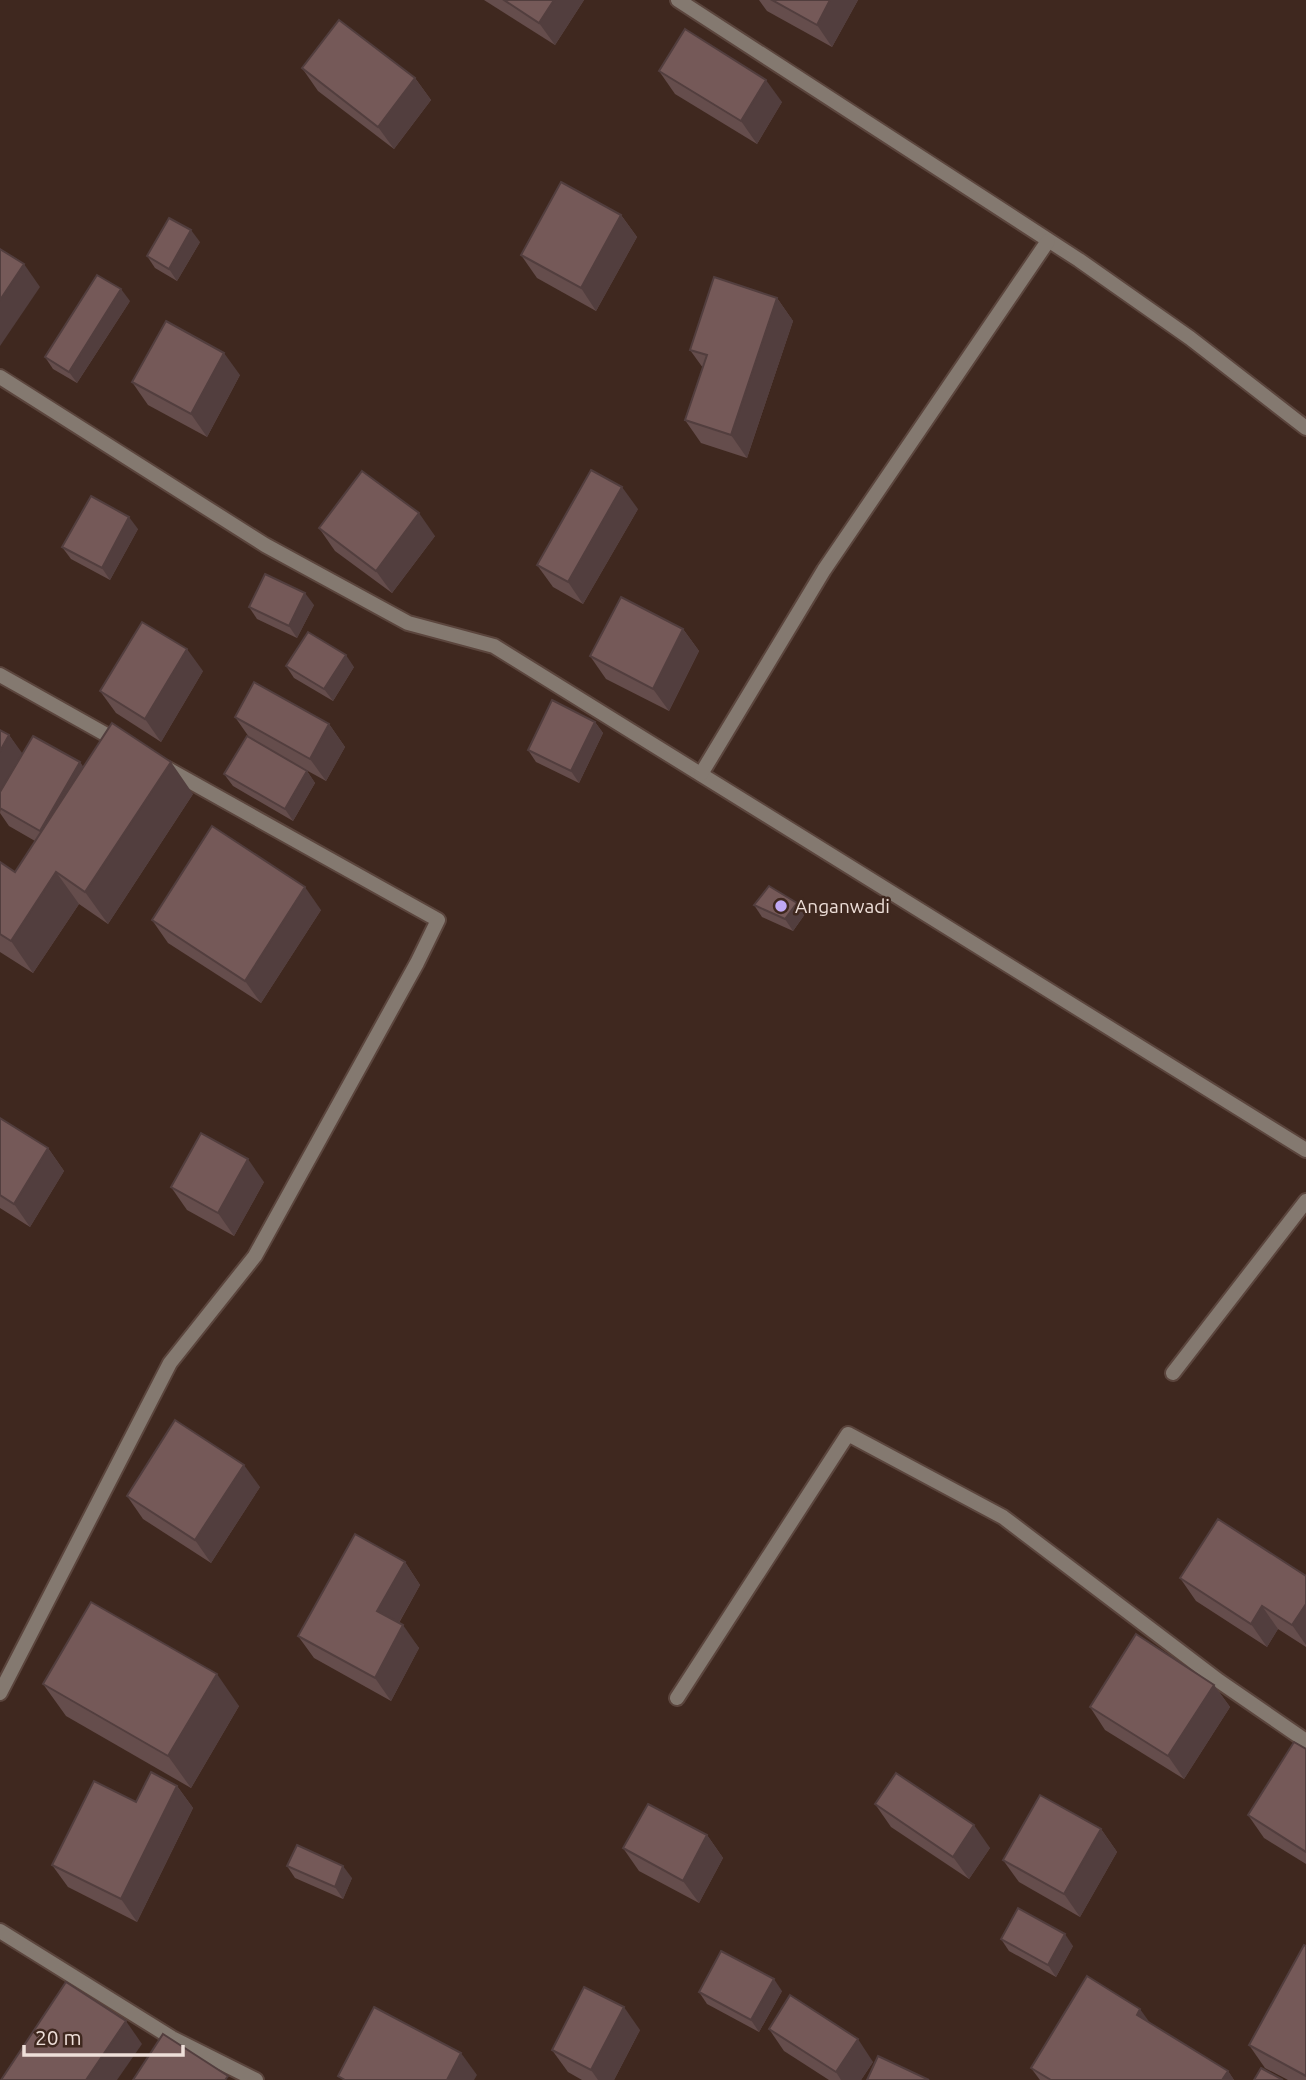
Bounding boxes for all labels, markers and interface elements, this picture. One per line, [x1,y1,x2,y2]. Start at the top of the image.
place label: Anganwadi [795,895,890,917]
marker: Anganwadi [773,898,789,914]
scale bar [24,2014,184,2058]
text: 20 m [35,2025,82,2049]

